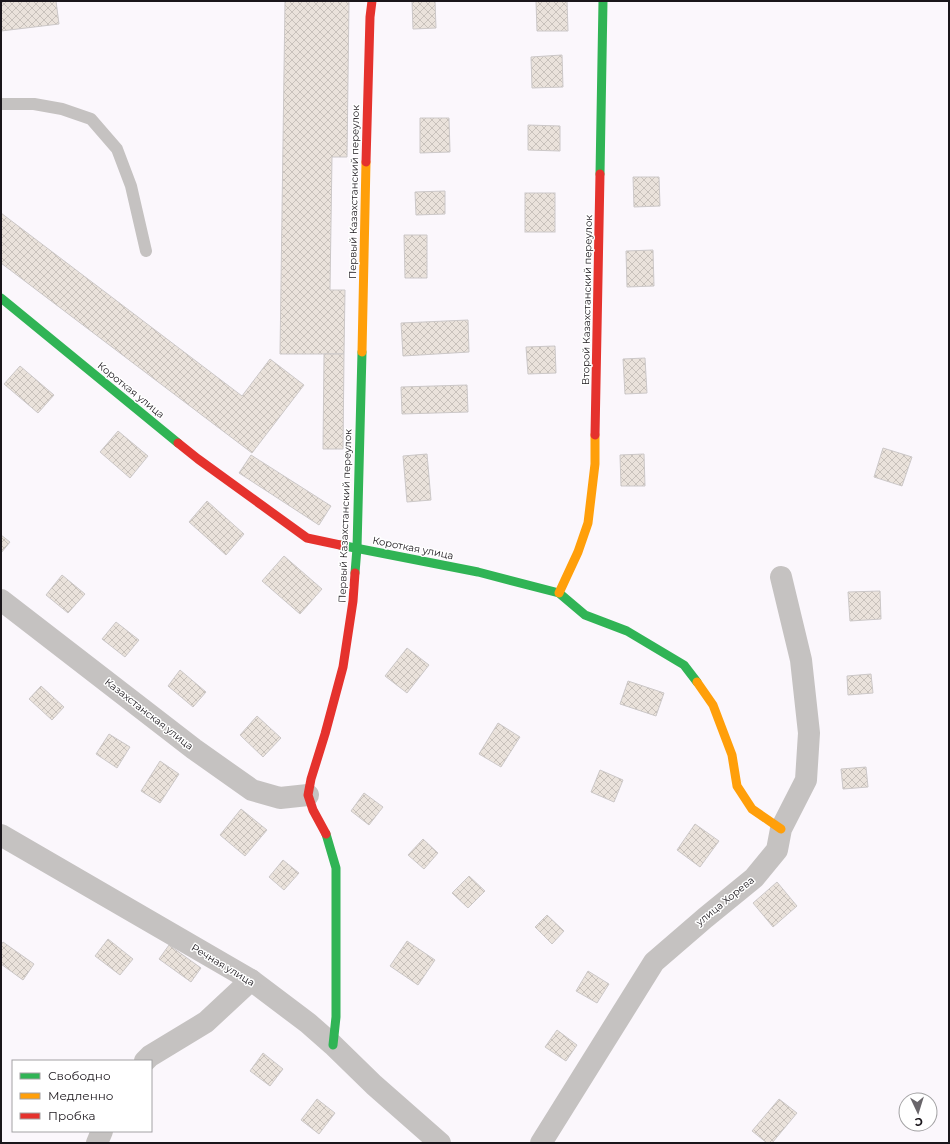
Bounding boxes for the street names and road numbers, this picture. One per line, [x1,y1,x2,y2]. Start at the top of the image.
street label: Первый Казахстанский переулок [346,105,362,279]
street label: Второй Казахстанский переулок [579,215,595,385]
street label: Короткая улица [95,359,167,421]
street label: Первый Казахстанский переулок [335,429,355,603]
street label: Короткая улица [371,534,455,562]
street label: Казахстанская улица [102,675,196,753]
street label: улица Хорева [692,873,757,929]
street label: Речная улица [189,941,257,989]

